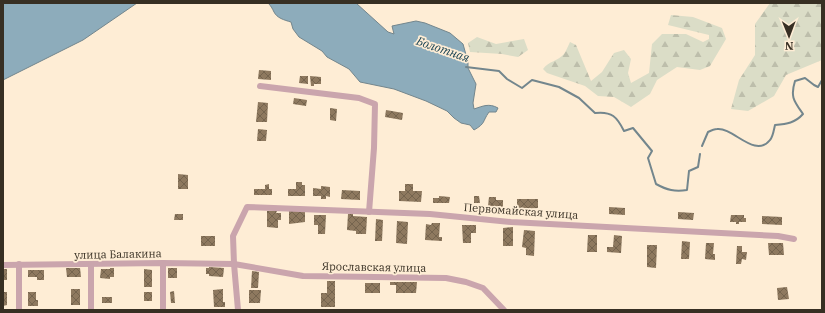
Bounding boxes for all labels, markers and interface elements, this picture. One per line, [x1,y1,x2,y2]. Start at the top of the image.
north arrow [769,16,809,56]
water label: Болотная [414,33,472,65]
text: N [784,39,794,53]
street label: Первомайская улица [463,200,579,222]
street label: улица Балакина [74,246,162,262]
street label: Ярославская улица [322,259,426,275]

